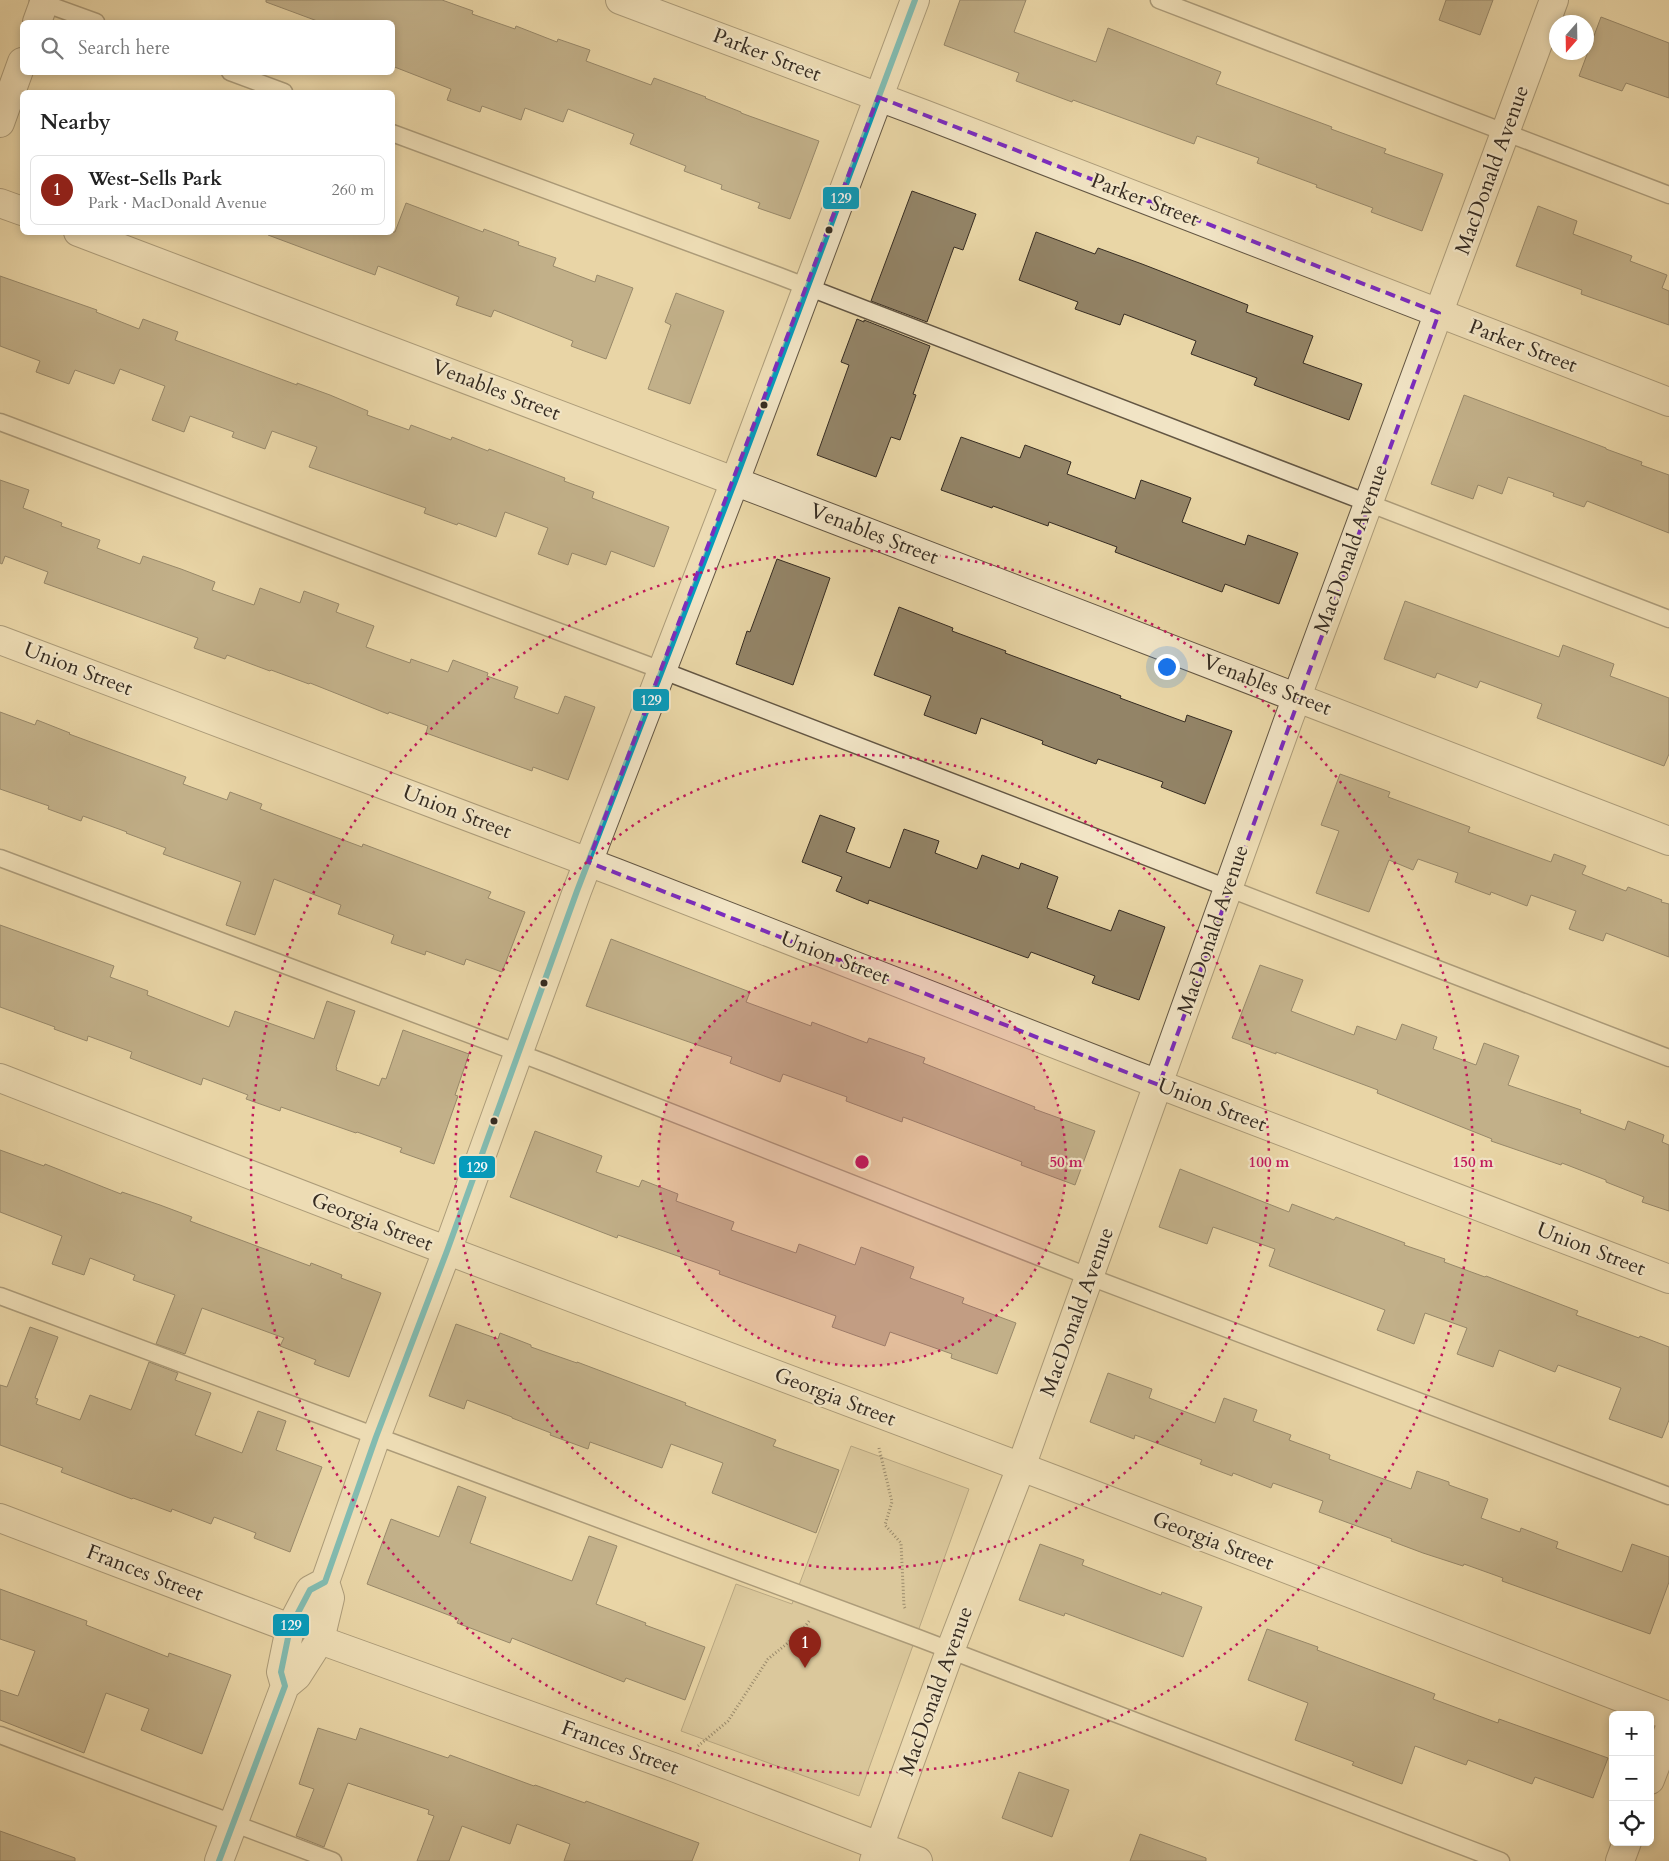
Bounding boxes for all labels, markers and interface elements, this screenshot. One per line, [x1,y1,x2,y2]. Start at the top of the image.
north arrow [1549,15,1594,60]
search box [20,20,395,75]
street label: Parker Street [709,21,826,89]
icon: search [38,34,66,62]
text: Search here [78,35,170,61]
street label: MacDonald Avenue [1448,81,1536,259]
text: Nearby [40,108,111,137]
text: West-Sells Park [88,166,222,192]
street label: Parker Street [1087,166,1204,234]
text: 1 [53,179,61,201]
text: 260 m [332,179,374,201]
line badge: 129 [822,186,860,210]
text: 129 [830,189,852,208]
text: Park · MacDonald Avenue [88,192,267,214]
unlabelled marker [824,225,834,235]
street label: Parker Street [1465,312,1582,380]
street label: Venables Street [428,352,565,428]
unlabelled marker [759,400,769,410]
street label: MacDonald Avenue [1307,460,1395,638]
street label: Venables Street [806,496,943,572]
street label: Union Street [19,635,137,703]
street label: Venables Street [1199,647,1336,723]
your location [1154,654,1180,680]
line badge: 129 [632,688,670,712]
text: 129 [640,691,662,710]
street label: Union Street [398,778,516,846]
street label: MacDonald Avenue [1170,841,1256,1019]
street label: Union Street [776,924,894,992]
unlabelled marker [539,978,549,988]
street label: Union Street [1153,1071,1271,1139]
unlabelled marker [489,1116,499,1126]
text: 50 m [1049,1152,1083,1172]
text: 100 m [1249,1152,1290,1172]
text: 150 m [1453,1152,1494,1172]
centre of rings [853,1153,871,1171]
line badge: 129 [458,1155,496,1179]
text: 129 [466,1158,488,1177]
street label: Georgia Street [307,1186,437,1259]
street label: Union Street [1532,1215,1650,1283]
street label: MacDonald Avenue [1033,1223,1121,1401]
street label: Georgia Street [770,1361,900,1434]
street label: Georgia Street [1148,1505,1278,1578]
street label: Frances Street [82,1537,208,1609]
street label: MacDonald Avenue [892,1602,980,1780]
line badge: 129 [272,1613,310,1637]
text: 129 [280,1616,302,1635]
pin: 1 [789,1627,821,1668]
map controls [1609,1711,1654,1846]
button: + [1609,1711,1654,1756]
street label: Frances Street [557,1713,683,1783]
button: − [1609,1756,1654,1801]
button: locate [1609,1801,1654,1846]

